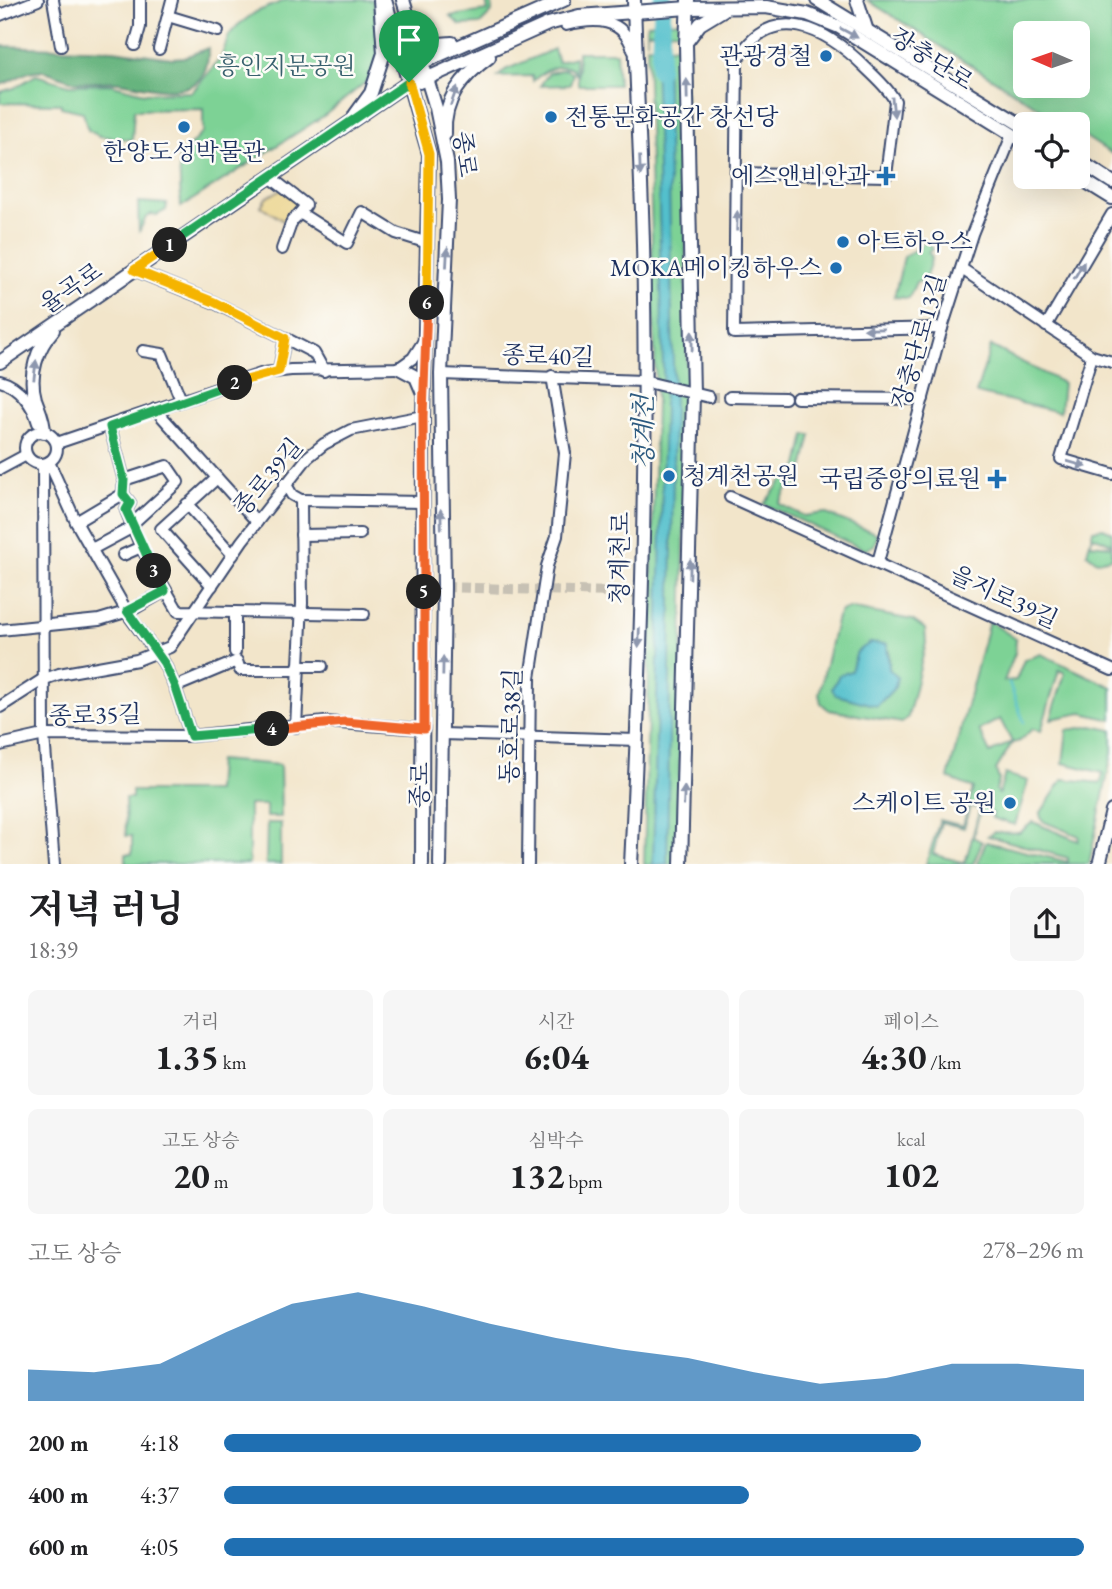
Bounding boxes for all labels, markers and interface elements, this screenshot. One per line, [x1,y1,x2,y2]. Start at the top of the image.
pin [379,10,439,82]
street label: 장충단로 [885,20,980,97]
icon: arrive [390,21,428,59]
north arrow [1013,21,1090,98]
map controls [1013,21,1090,189]
one-way arrow [839,27,859,38]
place label: 관광경철 [719,40,812,71]
marker: 관광경철 [818,48,834,64]
park label: 흥인지문공원 [216,50,356,81]
one-way arrow [681,78,693,100]
one-way arrow [448,85,459,106]
one-way arrow [888,96,899,118]
place label: 전통문화공간 창선당 [565,101,779,132]
marker: 전통문화공간 창선당 [543,109,559,125]
button: locate [1013,112,1090,189]
marker: 한양도성박물관 [176,119,192,135]
street label: 종로 [447,129,484,179]
place label: 한양도성박물관 [103,136,265,167]
one-way arrow [634,155,645,177]
place label: 에스앤비안과 [731,160,871,191]
marker: 에스앤비안과 [876,166,896,186]
one-way arrow [731,209,743,231]
place label: 아트하우스 [857,226,973,257]
pin: 1 [152,228,188,262]
text: 1 [164,232,175,257]
marker: 아트하우스 [835,234,851,250]
one-way arrow [441,246,452,268]
place label: MOKA메이킹하우스 [610,252,822,283]
street label: 율곡로 [33,255,108,320]
marker: MOKA메이킹하우스 [828,260,844,276]
one-way arrow [1073,261,1085,280]
street label: 장충단로13길 [884,270,953,412]
pin: 6 [410,286,444,320]
text: 6 [421,290,432,315]
one-way arrow [863,324,885,335]
one-way arrow [686,330,698,352]
street label: 종로40길 [501,338,595,373]
one-way arrow [29,359,40,381]
pin: 2 [218,366,252,400]
text: 2 [229,370,240,395]
water label: 청계천 [626,392,660,470]
street label: 종로39길 [226,431,309,522]
one-way arrow [1067,459,1088,469]
place label: 청계천공원 [683,460,799,491]
place label: 국립중앙의료원 [819,463,981,494]
marker: 청계천공원 [661,468,677,484]
marker: 국립중앙의료원 [987,469,1007,489]
one-way arrow [435,508,446,530]
street label: 청계천로 [603,511,636,605]
pin: 3 [136,554,172,588]
text: 3 [148,558,159,583]
one-way arrow [684,558,696,580]
street label: 을지로39길 [945,558,1063,635]
pin: 5 [406,574,442,610]
text: 5 [418,579,429,604]
one-way arrow [634,627,645,649]
one-way arrow [437,655,449,677]
street label: 동호로38길 [493,668,528,784]
street label: 종로35길 [48,698,142,731]
pin: 4 [254,712,290,746]
text: 4 [266,716,277,741]
street label: 종로 [404,762,435,808]
one-way arrow [678,785,689,807]
place label: 스케이트 공원 [852,787,996,818]
marker: 스케이트 공원 [1002,795,1018,811]
text: 저녁 러닝 [28,884,184,933]
button: share [1010,887,1084,961]
text: 18:39 [28,935,78,965]
text: 거리 [182,1009,219,1034]
text: 시간 [538,1009,574,1034]
text: 페이스 [884,1009,939,1034]
text: 1.35 [155,1034,219,1079]
text: 6:04 [523,1034,589,1079]
text: 4:30 [861,1034,927,1079]
text: km [219,1050,247,1075]
text: /km [927,1050,962,1075]
text: kcal [897,1127,926,1152]
text: 고도 상승 [162,1128,239,1153]
text: 심박수 [528,1128,584,1153]
text: 102 [884,1152,939,1197]
text: 20 [173,1153,210,1198]
text: 132 [509,1153,565,1198]
text: m [210,1169,228,1194]
text: bpm [565,1169,603,1194]
text: 278–296 m [983,1235,1084,1265]
text: 고도 상승 [28,1238,121,1268]
text: 200 m [28,1428,89,1458]
text: 4:18 [140,1428,179,1458]
text: 400 m [28,1480,89,1510]
text: 4:37 [140,1480,179,1510]
text: 600 m [28,1532,89,1562]
text: 4:05 [140,1532,179,1562]

